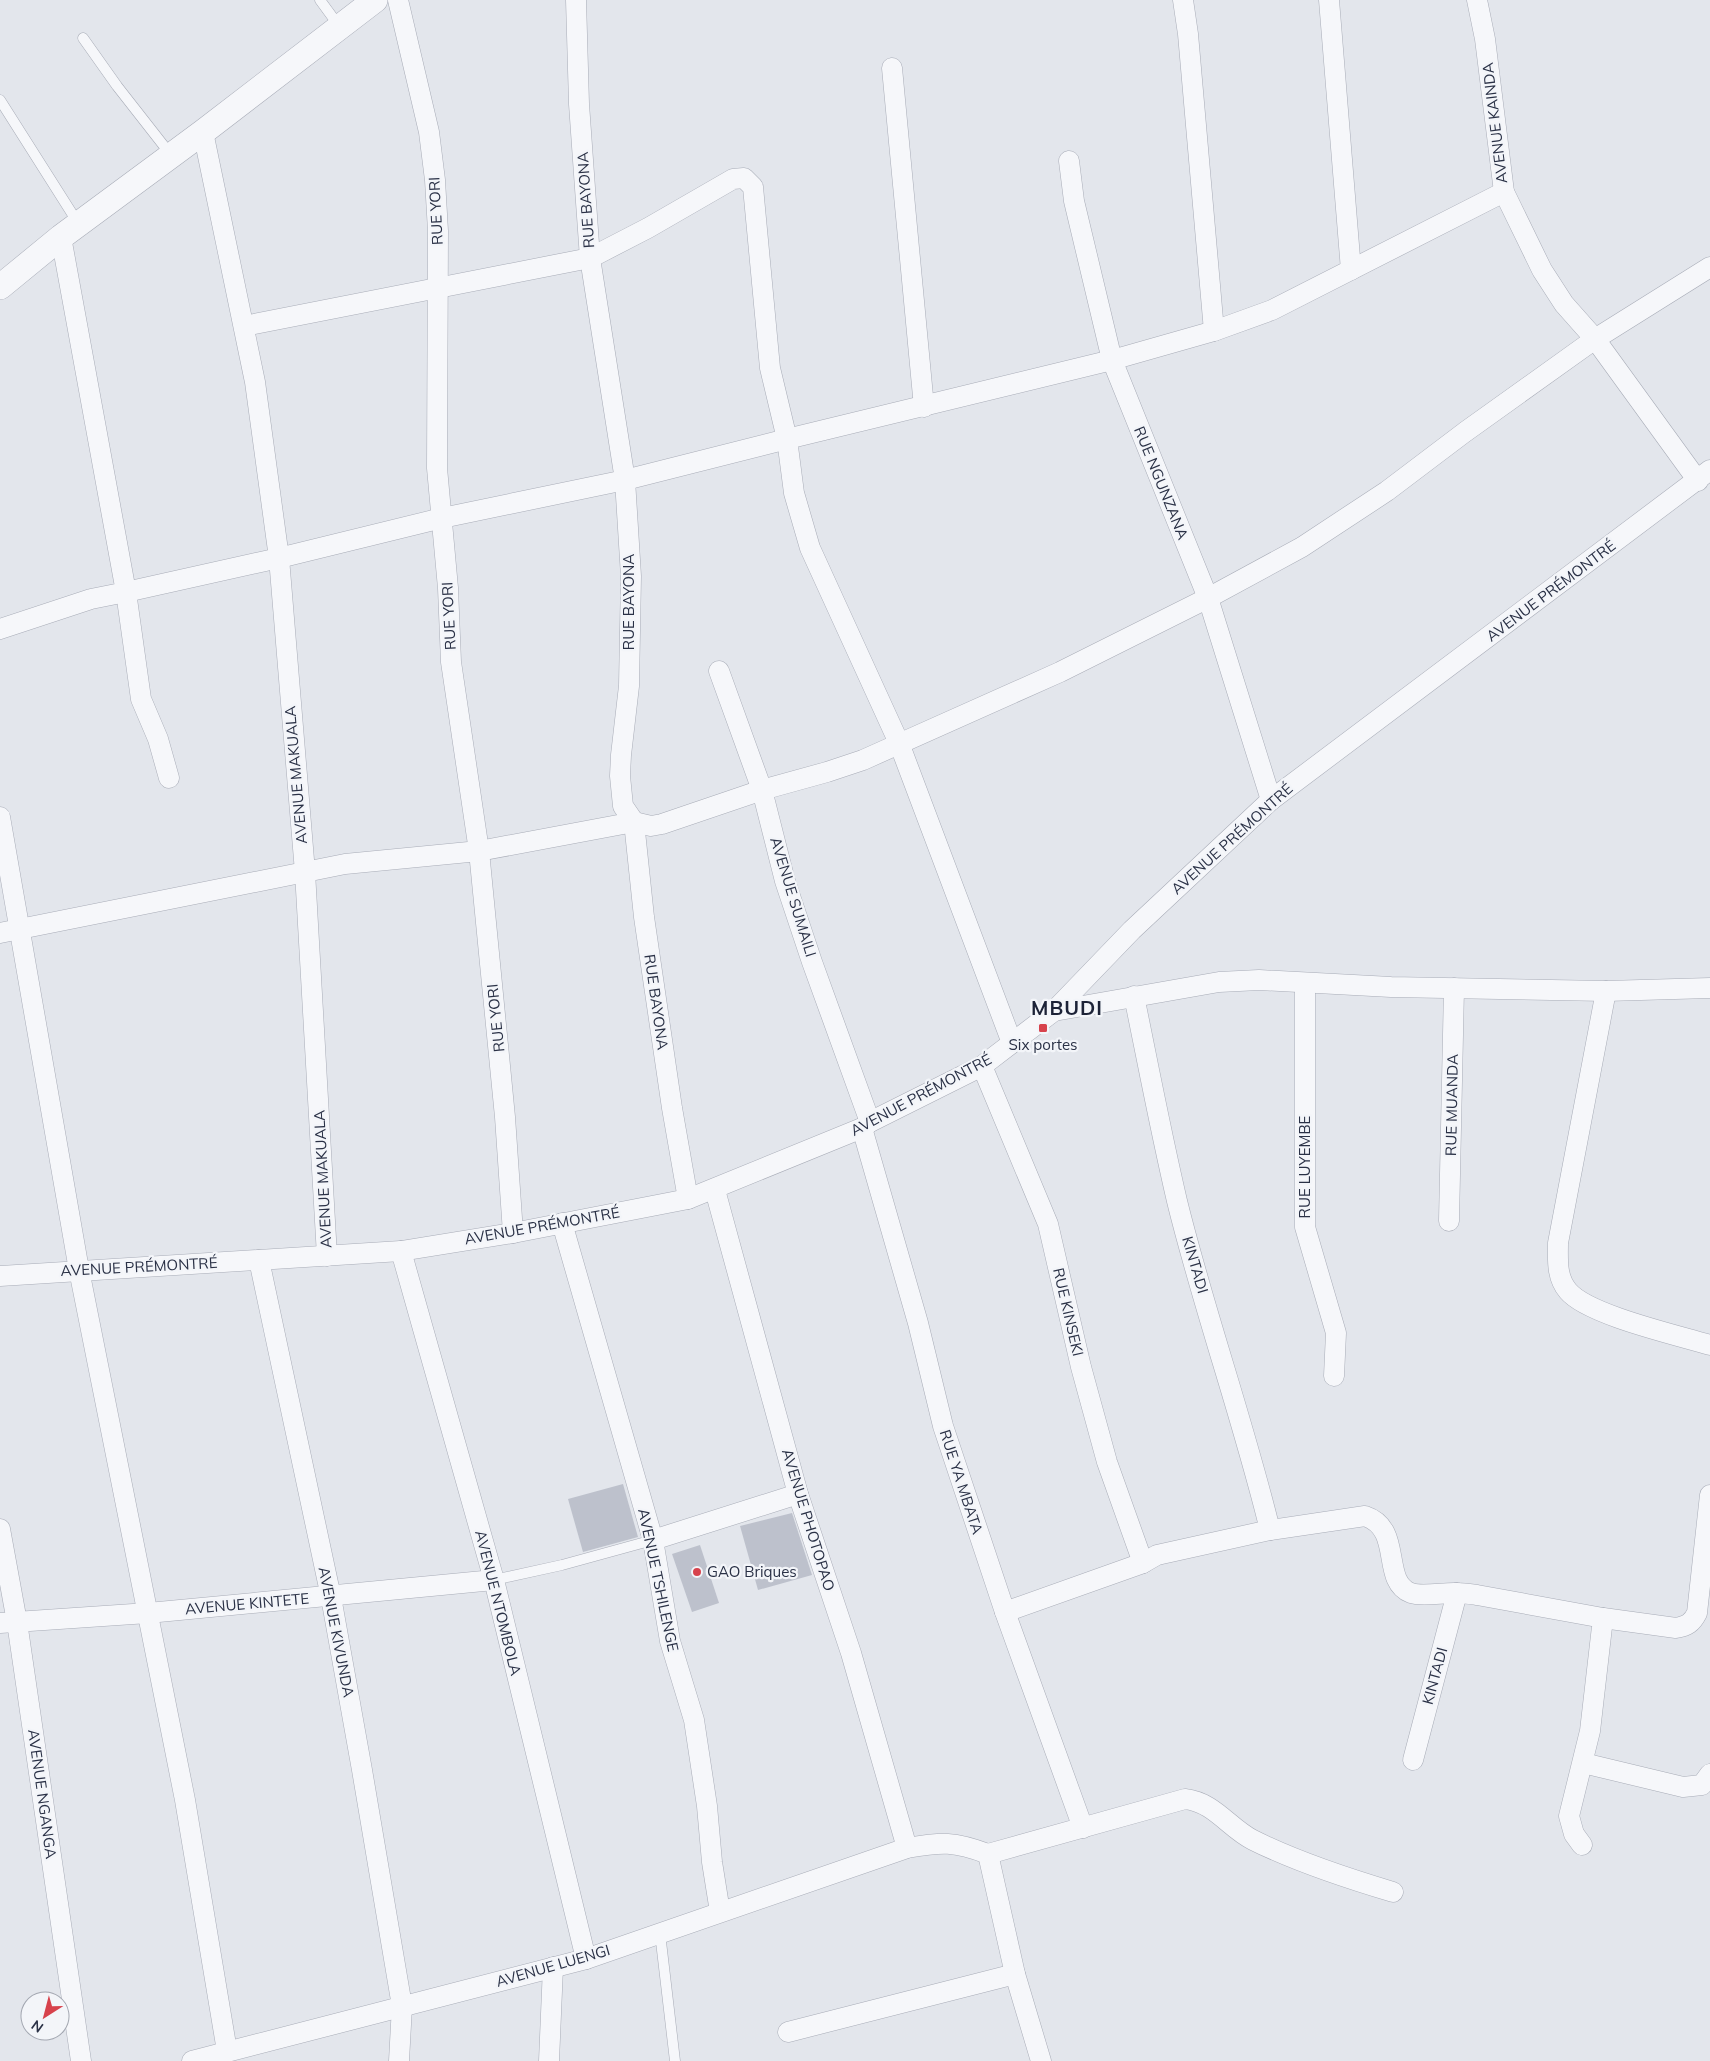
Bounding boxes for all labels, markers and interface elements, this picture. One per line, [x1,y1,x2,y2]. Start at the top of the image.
street label: AVENUE KAINDA [1478,62,1511,185]
street label: RUE BAYONA [573,151,598,249]
street label: RUE YORI [424,176,447,246]
street label: RUE NGUNZANA [1130,423,1193,542]
street label: AVENUE PRÉMONTRÉ [1482,536,1619,646]
street label: RUE BAYONA [619,554,638,650]
street label: RUE YORI [437,581,460,651]
street label: AVENUE MAKUALA [280,705,311,845]
street label: AVENUE PRÉMONTRÉ [1167,779,1297,898]
street label: AVENUE SUMAILI [766,835,821,959]
street label: RUE BAYONA [640,953,673,1051]
street label: RUE YORI [482,983,509,1053]
district label: MBUDI [1031,995,1103,1020]
marker: Six portes [1037,1022,1049,1034]
place label: Six portes [1008,1035,1078,1054]
street label: AVENUE PRÉMONTRÉ [847,1049,995,1140]
street label: RUE MUANDA [1441,1054,1462,1156]
street label: AVENUE MAKUALA [309,1109,336,1249]
street label: RUE LUYEMBE [1295,1115,1314,1218]
street label: AVENUE PRÉMONTRÉ [463,1202,621,1249]
street label: KINTADI [1178,1234,1213,1296]
street label: AVENUE PRÉMONTRÉ [60,1253,218,1280]
street label: RUE KINSEKI [1049,1266,1088,1358]
street label: RUE YA MBATA [936,1427,987,1537]
street label: AVENUE PHOTOPAO [778,1446,839,1593]
street label: AVENUE TSHILENGE [634,1507,683,1653]
street label: AVENUE NTOMBOLA [471,1528,526,1678]
place label: GAO Briques [707,1562,797,1581]
street label: AVENUE KIVUNDA [315,1565,358,1699]
marker: GAO Briques [691,1566,703,1578]
street label: AVENUE KINTETE [184,1589,310,1618]
street label: KINTADI [1418,1645,1451,1707]
street label: AVENUE NGANGA [24,1728,61,1860]
street label: AVENUE LUENGI [494,1940,612,1991]
north arrow [20,1991,70,2041]
text: N [28,2016,47,2037]

